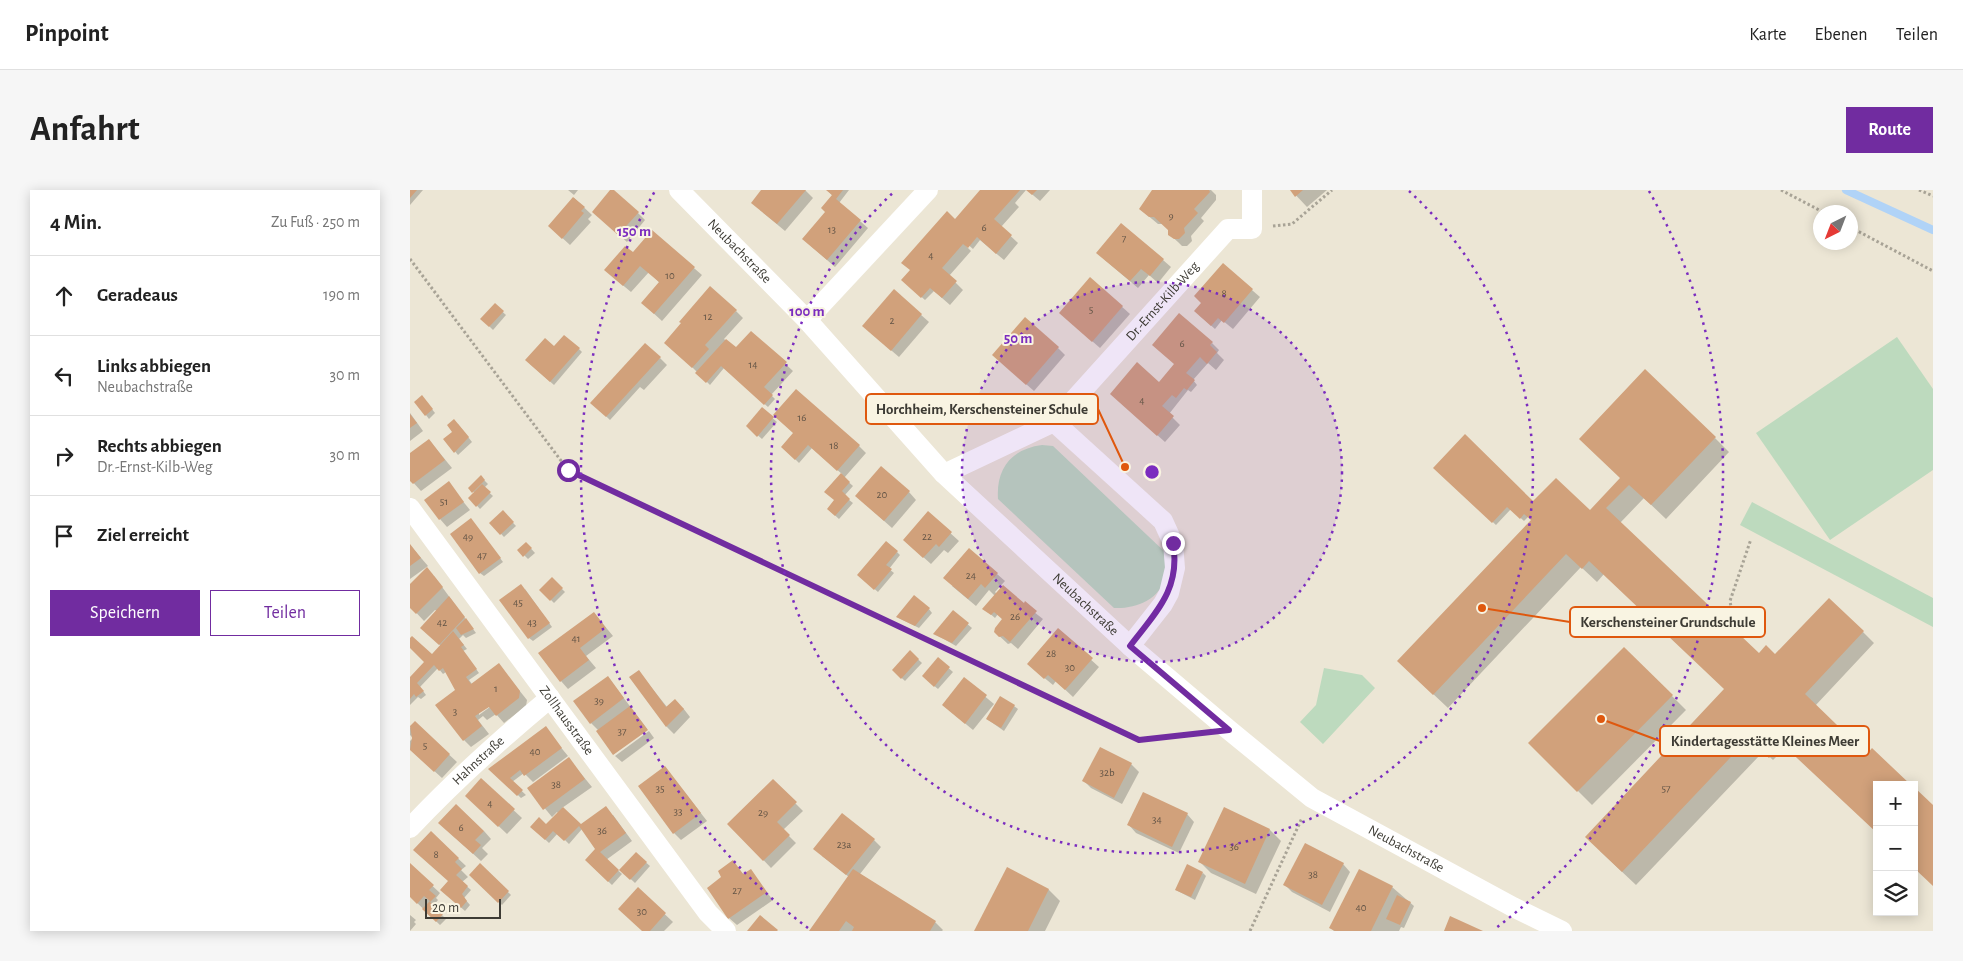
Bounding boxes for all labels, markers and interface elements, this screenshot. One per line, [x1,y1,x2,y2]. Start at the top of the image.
text: Pinpoint [25,22,109,46]
text: Karte [1749,26,1787,44]
text: Ebenen [1815,26,1868,44]
text: Teilen [1896,26,1938,44]
button: Route [1846,107,1933,153]
text: Anfahrt [30,112,140,147]
north arrow [1813,205,1858,250]
house number: 9 [1168,210,1174,221]
text: 4 Min. [50,212,102,233]
text: Zu Fuß · 250 m [271,214,360,230]
street label: Neubachstraße [705,216,774,286]
house number: 6 [981,222,987,233]
text: 150 m [617,224,651,239]
house number: 13 [828,224,837,235]
house number: 7 [1122,233,1127,244]
house number: 4 [928,250,934,261]
street label: Dr.-Ernst-Kilb-Weg [1124,259,1202,344]
house number: 10 [665,270,675,281]
icon: ahead [50,282,78,310]
text: Geradeaus [97,286,178,305]
text: 190 m [323,287,360,303]
house number: 8 [1221,288,1227,299]
text: 100 m [789,304,825,319]
house number: 5 [1089,304,1094,315]
house number: 12 [704,311,712,322]
house number: 2 [889,315,895,326]
text: 50 m [1004,331,1032,346]
house number: 6 [1179,338,1185,349]
text: Links abbiegen [97,357,211,376]
house number: 14 [748,359,758,370]
icon: left [50,362,78,390]
text: 30 m [330,367,360,383]
text: Neubachstraße [97,379,193,395]
callout: Horchheim, Kerschensteiner Schule [866,394,1098,424]
house number: 4 [1139,395,1145,406]
text: Horchheim, Kerschensteiner Schule [876,402,1088,417]
house number: 16 [798,412,806,423]
text: Rechts abbiegen [97,437,222,456]
house number: 18 [830,440,839,451]
icon: right [50,442,78,470]
text: 30 m [330,447,360,463]
text: Dr.-Ernst-Kilb-Weg [97,459,212,475]
route start [557,459,580,482]
centre of rings [1143,463,1161,481]
house number: 20 [877,489,888,500]
house number: 51 [440,496,448,507]
icon: arrive [50,522,78,550]
text: Ziel erreicht [97,526,189,545]
house number: 49 [463,531,473,542]
house number: 22 [922,531,932,542]
route end [1162,532,1185,555]
house number: 47 [477,550,487,561]
house number: 24 [966,570,976,581]
street label: Neubachstraße [1050,571,1121,638]
button: Speichern [50,590,200,636]
button: Teilen [210,590,360,636]
house number: 45 [513,597,523,608]
callout: Kerschensteiner Grundschule [1570,607,1765,637]
house number: 26 [1010,611,1020,622]
text: Kerschensteiner Grundschule [1580,615,1756,630]
house number: 42 [437,617,447,628]
house number: 43 [527,617,537,628]
house number: 41 [571,633,581,644]
house number: 28 [1046,648,1056,659]
house number: 30 [1065,662,1075,673]
house number: 1 [494,683,498,694]
street label: Zollhausstraße [537,684,596,758]
house number: 39 [594,695,604,706]
house number: 3 [453,706,458,717]
house number: 37 [617,726,627,737]
callout: Kindertagesstätte Kleines Meer [1660,726,1869,756]
street label: Hahnstraße [450,734,507,788]
text: Kindertagesstätte Kleines Meer [1671,734,1860,749]
house number: 5 [423,740,428,751]
house number: 40 [529,746,541,757]
house number: 32b [1099,767,1115,778]
house number: 38 [551,779,561,790]
map controls [1873,781,1918,916]
button: + [1873,781,1918,826]
house number: 35 [655,783,665,794]
house number: 57 [1661,783,1671,794]
house number: 4 [487,798,493,809]
house number: 33 [673,806,683,817]
house number: 29 [758,807,768,818]
house number: 34 [1152,814,1162,825]
house number: 6 [458,822,464,833]
street label: Neubachstraße [1366,823,1446,875]
house number: 36 [597,825,607,836]
button: − [1873,826,1918,871]
house number: 23a [837,839,851,850]
house number: 36 [1229,841,1239,852]
house number: 8 [433,849,439,860]
house number: 38 [1308,869,1318,880]
button: layers [1873,871,1918,916]
house number: 27 [732,885,742,896]
scale bar [425,896,501,919]
text: 20 m [432,901,459,915]
house number: 40 [1355,902,1367,913]
house number: 30 [637,906,647,917]

